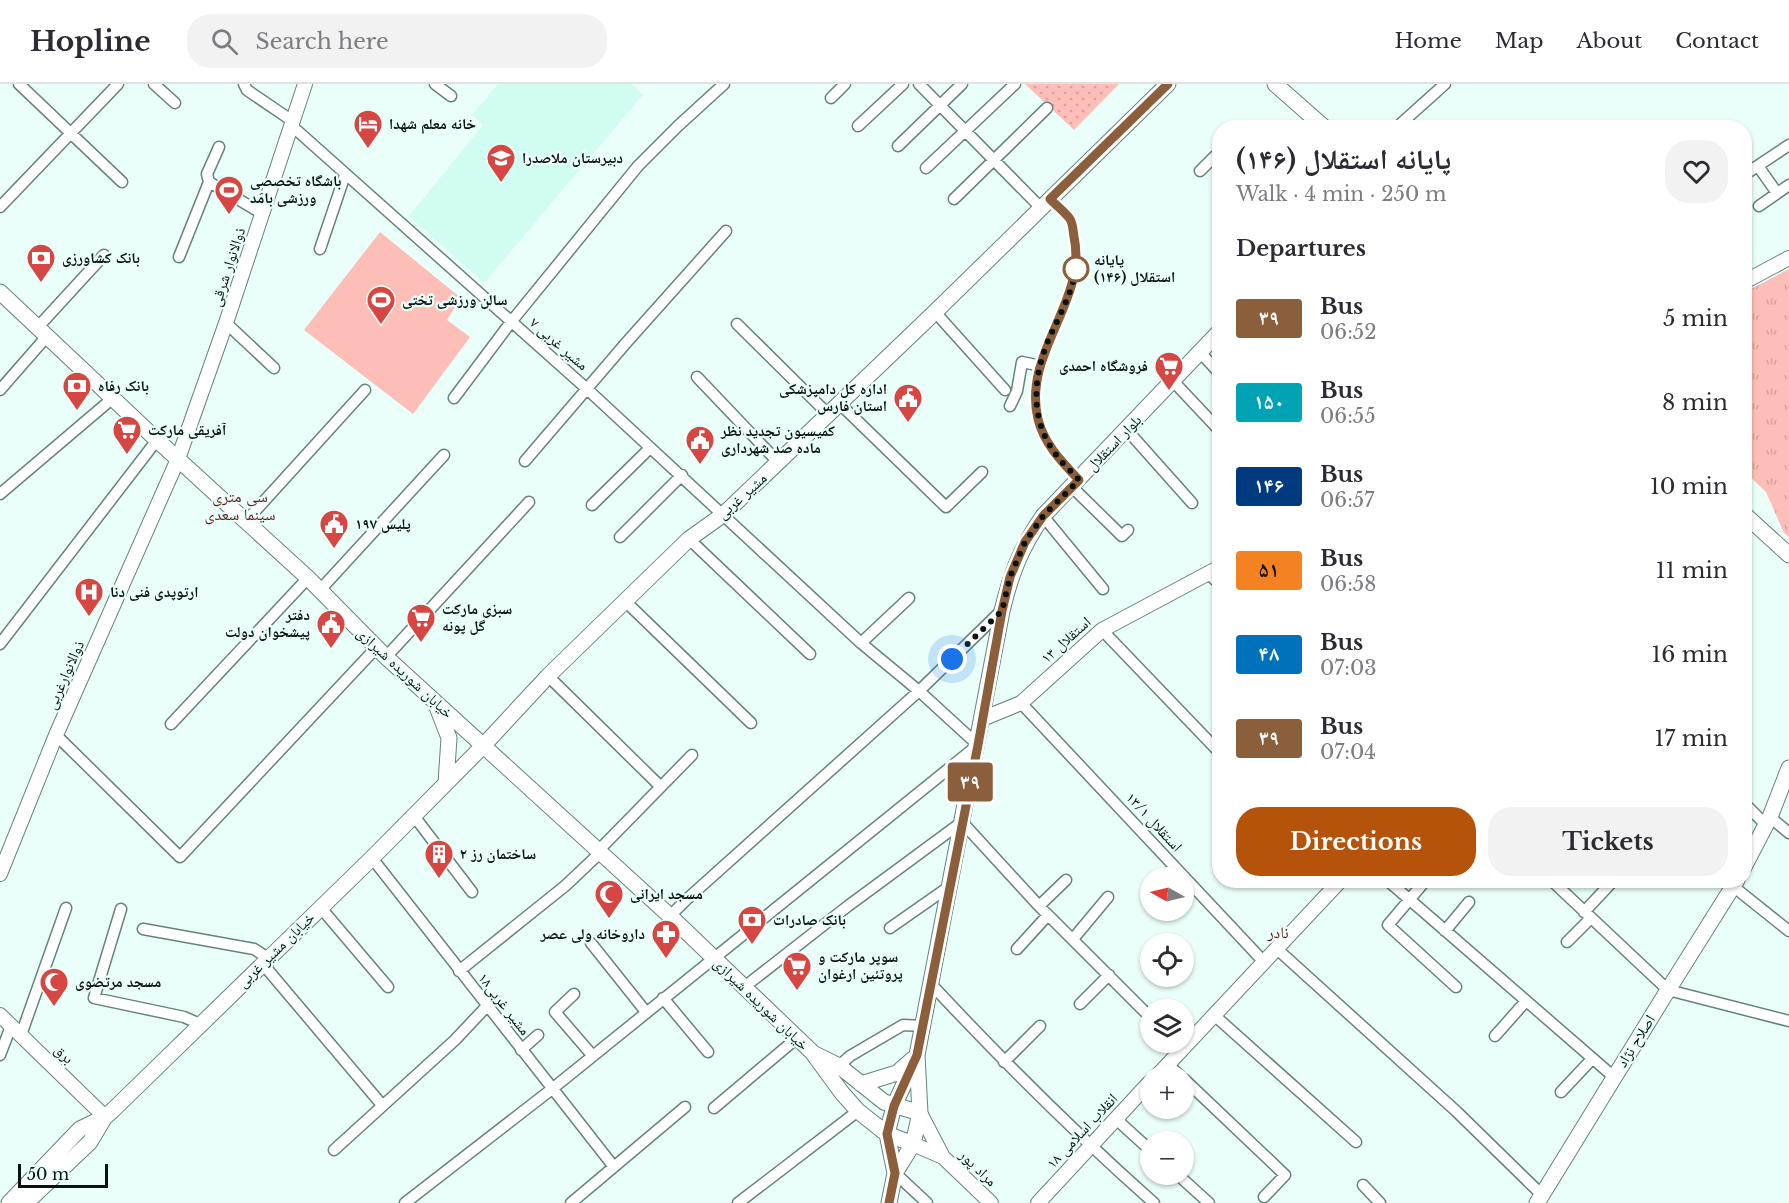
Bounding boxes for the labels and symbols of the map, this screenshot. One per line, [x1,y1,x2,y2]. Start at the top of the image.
hotel icon: خانه معلم شهدا [352,108,384,150]
place label: خانه معلم شهدا [389,114,476,134]
school or university icon: دبیرستان ملاصدرا [485,142,517,184]
place label: دبیرستان ملاصدرا [522,148,623,167]
place label: باشگاه تخصصی ورزشی بامَد [250,171,341,207]
sports icon: باشگاه تخصصی ورزشی بامَد [213,174,245,216]
street label: ذوالانوار شرقی [206,225,250,309]
bank icon: بانک کشاورزی [25,242,57,284]
place label: بانک کشاورزی [62,248,140,267]
place label: پایانه استقلال (۱۴۶) [1094,250,1175,286]
marker: پایانه استقلال (۱۴۶) [1063,256,1089,282]
sports icon: سالن ورزشی تختی [365,284,397,326]
place label: سالن ورزشی تختی [402,290,507,309]
street label: مشیر غربی ۷ [525,313,593,375]
supermarket icon: فروشگاه احمدی [1153,350,1185,392]
place label: فروشگاه احمدی [1059,356,1148,375]
bank icon: بانک رفاه [61,370,93,412]
place label: بانک رفاه [98,376,149,395]
place label: اداره کل دامپزشکی استان فارس [779,379,887,415]
public building icon: اداره کل دامپزشکی استان فارس [892,382,924,424]
street label: بلوار استقلال [1082,410,1146,476]
supermarket icon: آفریقی مارکت [111,414,143,456]
place label: آفریقی مارکت [148,420,227,439]
place label: کمیسیون تجدید نظر ماده صد شهرداری [720,421,835,457]
public building icon: کمیسیون تجدید نظر ماده صد شهرداری [684,424,716,466]
street label: مشیر غربی [713,468,771,524]
district label: سی متری سینما سعدی [205,486,275,525]
public building icon: پلیس ۱۹۷ [318,508,350,550]
place label: پلیس ۱۹۷ [355,514,411,533]
hospital icon: ارتوپدی فنی دنا [73,576,105,618]
place label: ارتوپدی فنی دنا [110,582,198,601]
place label: سبزی مارکت گل پونه [442,599,512,635]
supermarket icon: سبزی مارکت گل پونه [405,602,437,644]
place label: دفتر پیشخوان دولت [225,605,310,641]
public building icon: دفتر پیشخوان دولت [315,608,347,650]
street label: ۱۳ استقلال [1037,612,1095,668]
street label: خیابان شوریده شیرازی [352,623,458,723]
street label: ذوالانوارغربی [41,638,89,712]
your location [937,644,967,674]
line badge: ۳۹ [943,762,997,802]
street label: ۱۳/۱ استقلال [1121,788,1187,856]
building icon: ساختمان رز ۲ [423,838,455,880]
place label: ساختمان رز ۲ [460,844,536,863]
north arrow [1140,867,1194,921]
mosque icon: مسجد ایرانی [593,878,625,920]
place label: مسجد ایرانی [630,884,703,903]
bank icon: بانک صادرات [736,904,768,946]
street label: خیابان مشیر غربی [233,908,319,992]
place label: بانک صادرات [773,910,846,929]
pharmacy icon: داروخانه ولی عصر [650,918,682,960]
district label: نادر [1266,922,1289,942]
place label: داروخانه ولی عصر [540,924,645,943]
place label: سوپر مارکت و پروتئین ارغوان [818,947,903,983]
supermarket icon: سوپر مارکت و پروتئین ارغوان [781,950,813,992]
street label: خیابان شوریده شیرازی [709,953,813,1055]
mosque icon: مسجد مرتضوی [38,966,70,1008]
street label: مشیر غربی۱۸ [473,969,535,1039]
place label: مسجد مرتضوی [75,972,161,991]
street label: اصلاح نژاد [1612,1011,1660,1071]
street label: برق [50,1040,78,1068]
street label: ۱۸ انقلاب اسلامی [1042,1089,1122,1173]
street label: مراد پور [955,1144,1001,1190]
scale bar [18,1161,108,1188]

